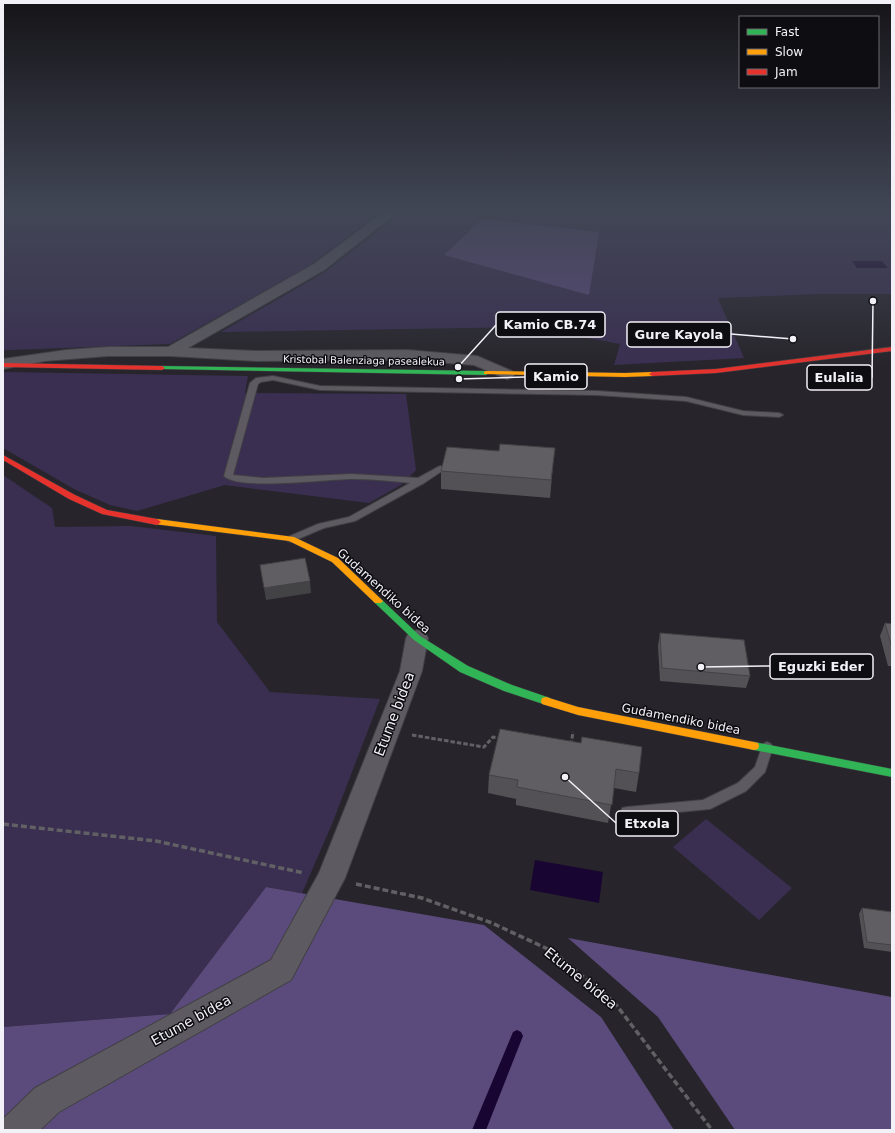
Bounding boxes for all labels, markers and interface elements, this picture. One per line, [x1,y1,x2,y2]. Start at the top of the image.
legend [739,16,879,88]
text: Fast [775,25,799,39]
text: Slow [775,45,803,59]
text: Jam [774,65,798,79]
callout: Kamio CB.74 [496,312,605,337]
text: Kamio CB.74 [504,317,596,332]
callout: Gure Kayola [627,322,731,347]
text: Gure Kayola [635,327,723,342]
street label: Kristobal Balenziaga pasealekua [283,354,445,367]
callout: Kamio [525,364,587,389]
callout: Eulalia [807,365,872,390]
text: Kamio [533,369,579,384]
text: Eulalia [814,370,864,385]
street label: Gudamendiko bidea [335,545,433,637]
callout: Eguzki Eder [770,654,873,679]
text: Eguzki Eder [778,659,865,674]
street label: Etume bidea [371,670,417,758]
street label: Gudamendiko bidea [621,701,741,737]
callout: Etxola [616,811,678,836]
text: Etxola [624,816,670,831]
street label: Etume bidea [541,944,621,1012]
street label: Etume bidea [148,991,234,1049]

